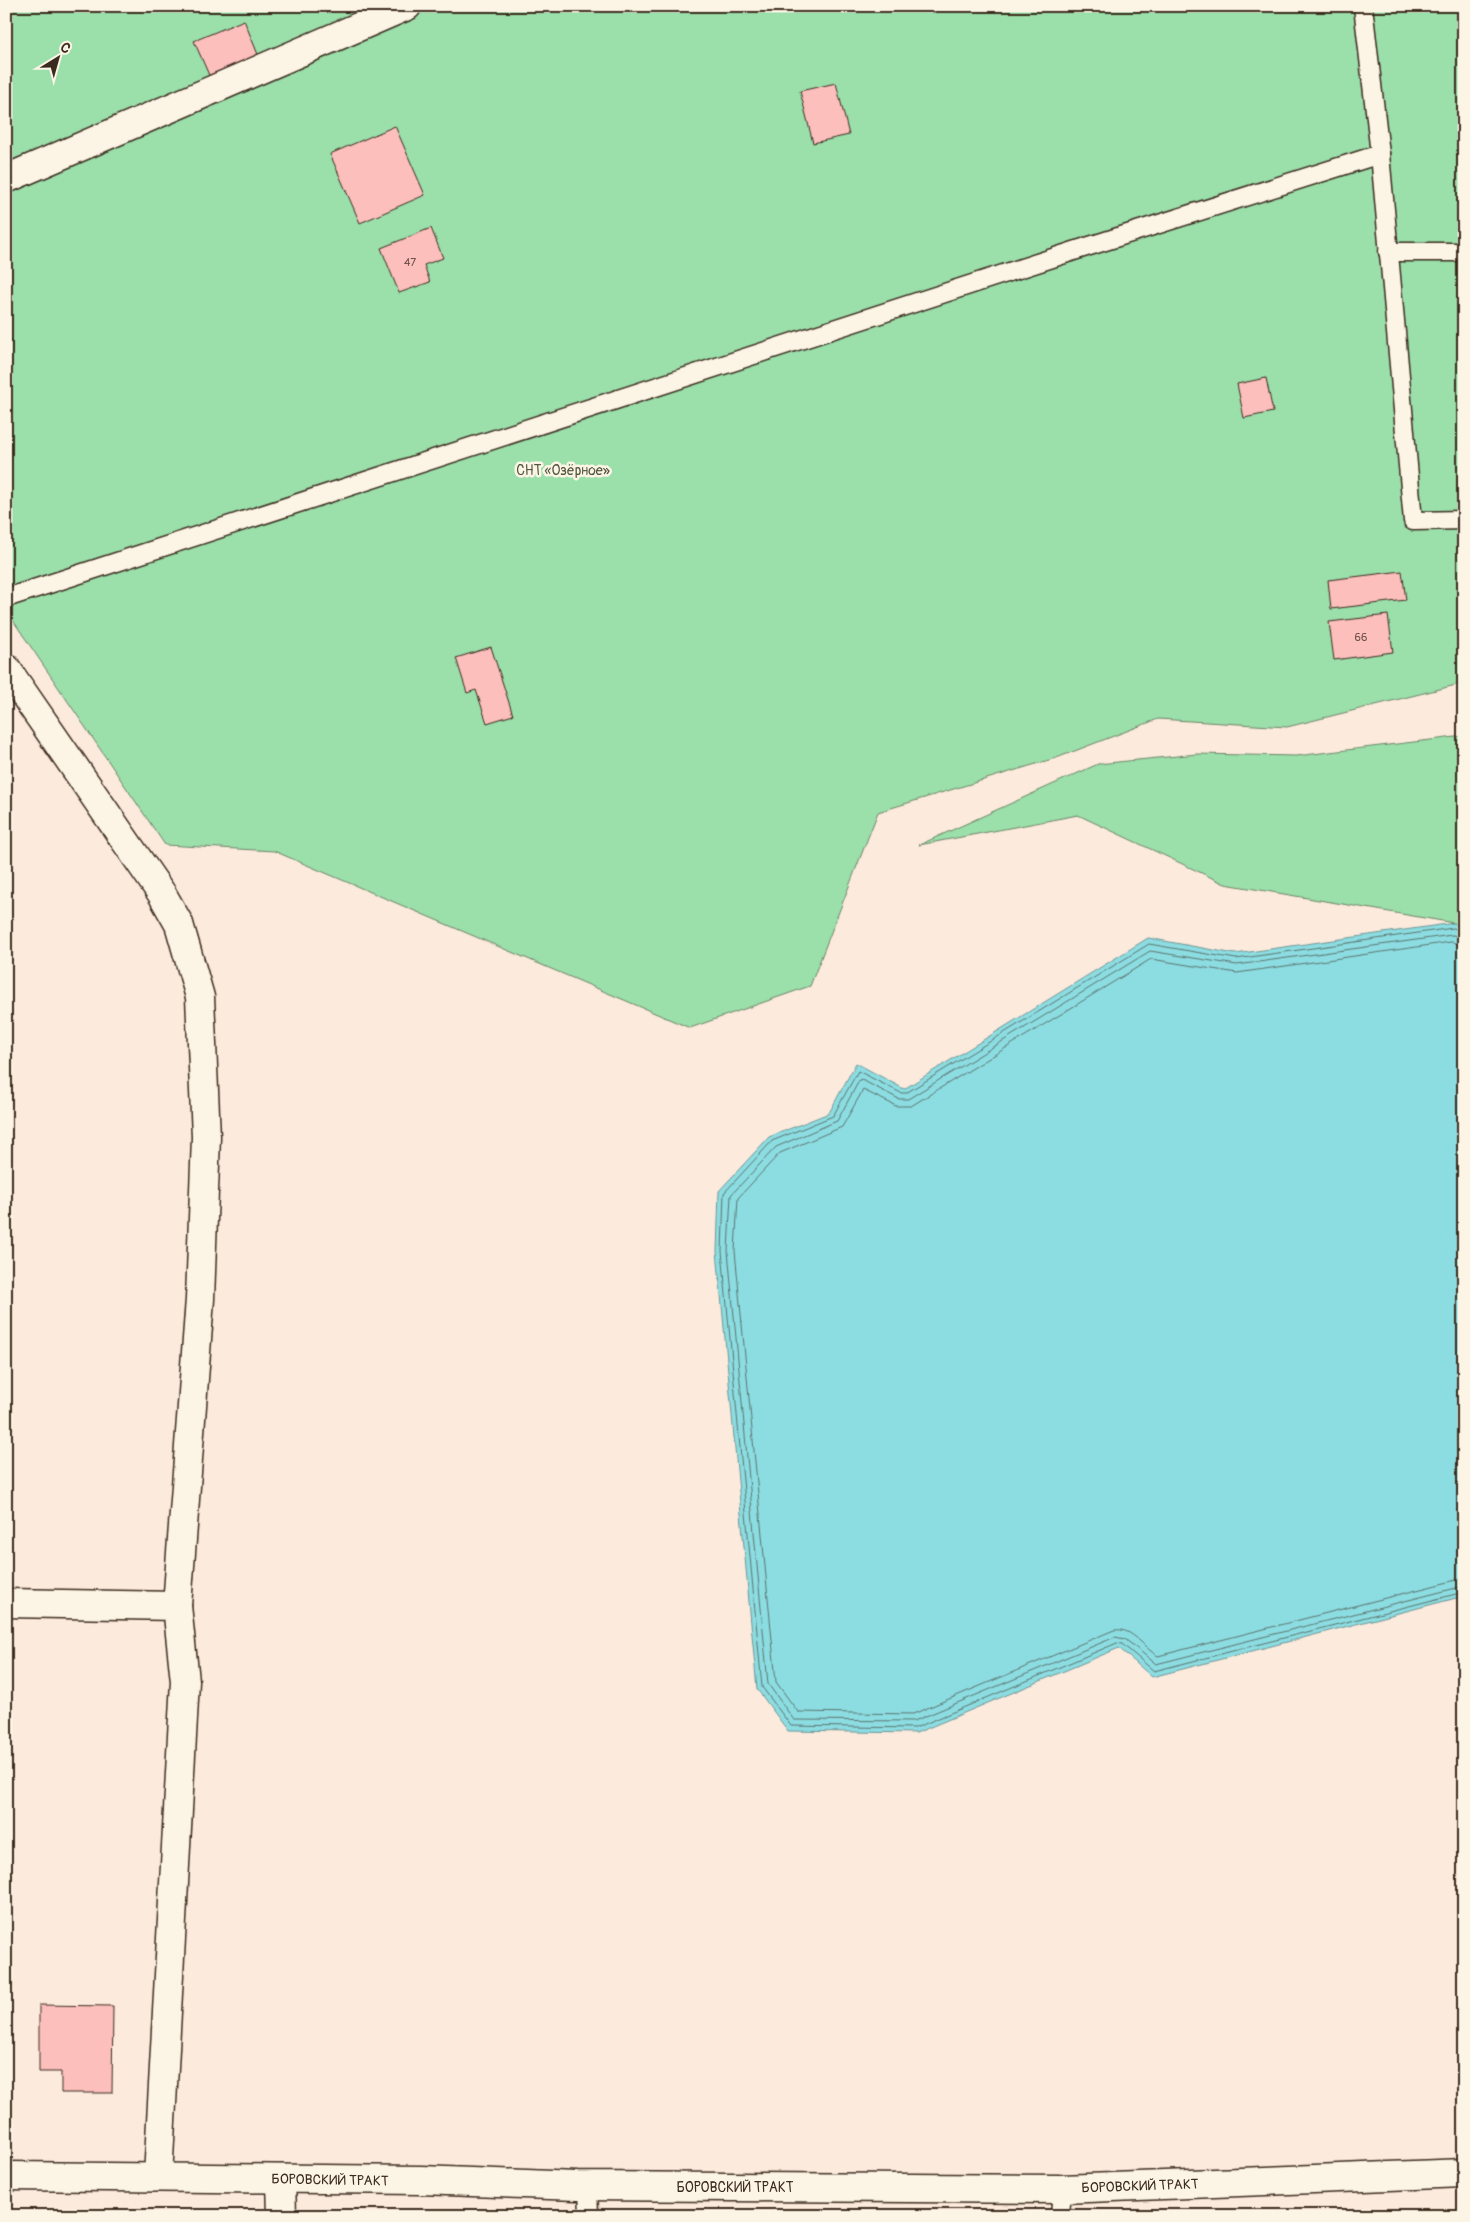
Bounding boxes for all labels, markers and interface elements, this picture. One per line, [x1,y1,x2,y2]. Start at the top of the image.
north arrow [32,32,82,82]
text: С [57,39,74,58]
house number: 47 [404,256,416,269]
park label: СНТ «Озёрное» [516,462,610,479]
house number: 66 [1355,631,1367,644]
street label: БОРОВСКИЙ ТРАКТ [271,2170,389,2190]
street label: БОРОВСКИЙ ТРАКТ [1081,2175,1199,2197]
street label: БОРОВСКИЙ ТРАКТ [676,2179,794,2196]

